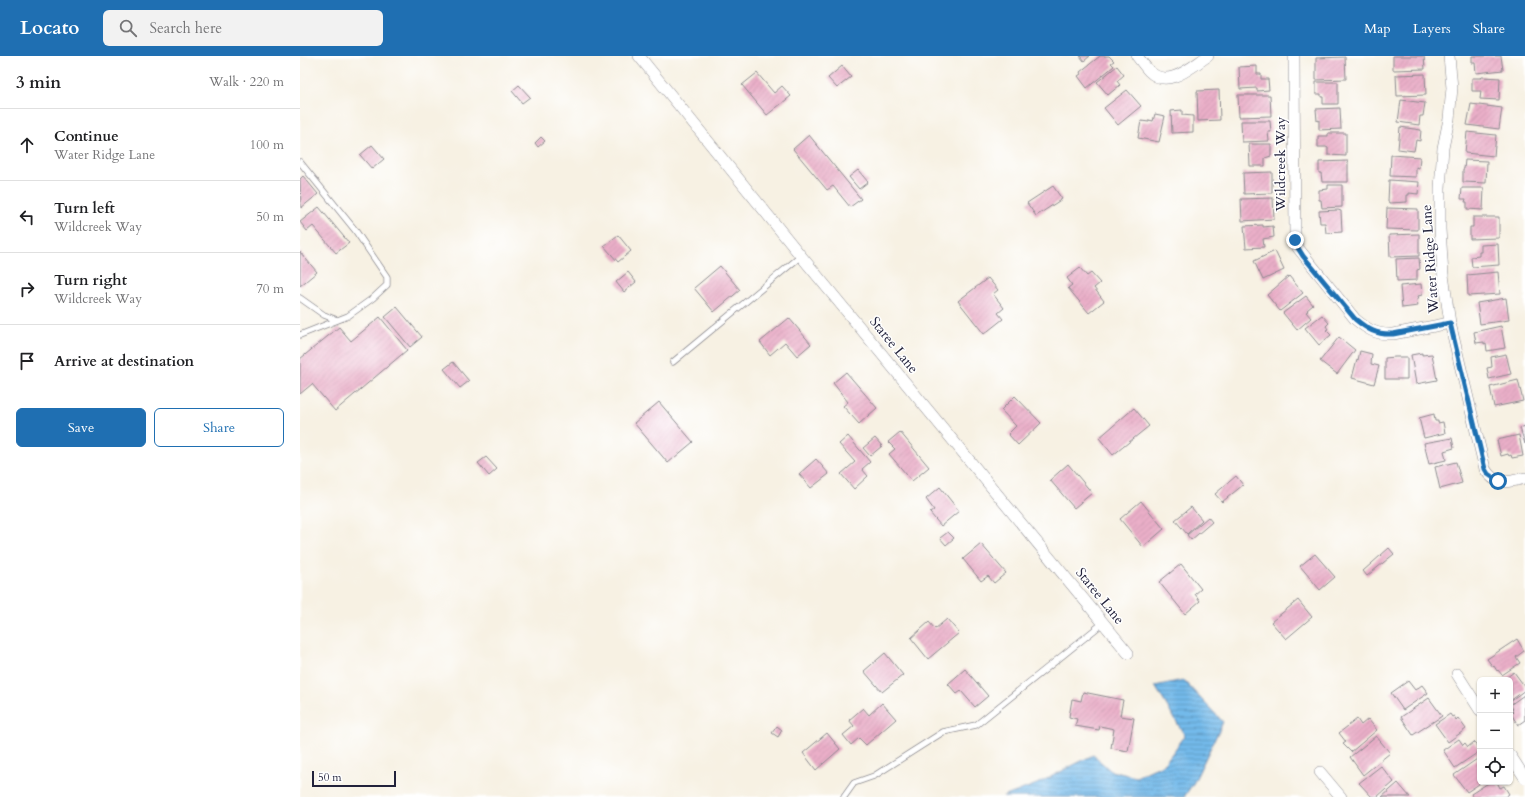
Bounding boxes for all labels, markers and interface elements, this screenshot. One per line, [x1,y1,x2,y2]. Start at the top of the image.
search box [103,10,383,46]
text: Locato [20,15,79,41]
icon: search [117,17,139,39]
text: Search here [149,18,222,38]
text: Map [1364,19,1391,38]
text: Layers [1413,19,1451,38]
text: Share [1473,19,1505,38]
text: 3 min [16,71,61,94]
text: Walk · 220 m [209,73,284,91]
street label: Wildcreek Way [1271,116,1290,212]
text: Continue [54,126,119,146]
icon: ahead [16,134,38,156]
text: 100 m [250,136,284,154]
text: Water Ridge Lane [54,146,155,164]
text: Turn left [54,198,115,218]
street label: Water Ridge Lane [1417,204,1443,315]
icon: left [16,206,38,228]
text: 50 m [256,208,284,226]
text: Wildcreek Way [54,218,142,236]
route end [1286,231,1304,249]
text: Turn right [54,270,127,290]
icon: right [16,278,38,300]
text: 70 m [256,280,284,298]
text: Wildcreek Way [54,290,142,308]
street label: Staree Lane [865,313,923,377]
icon: arrive [16,350,38,372]
text: Arrive at destination [54,351,194,371]
button: Save [16,408,146,447]
button: Share [154,408,284,447]
route start [1489,472,1507,490]
street label: Staree Lane [1071,564,1129,628]
map controls [1477,677,1513,785]
button: + [1477,677,1513,713]
button: − [1477,713,1513,749]
button: locate [1477,749,1513,785]
scale bar [312,769,396,788]
text: 50 m [318,770,342,785]

